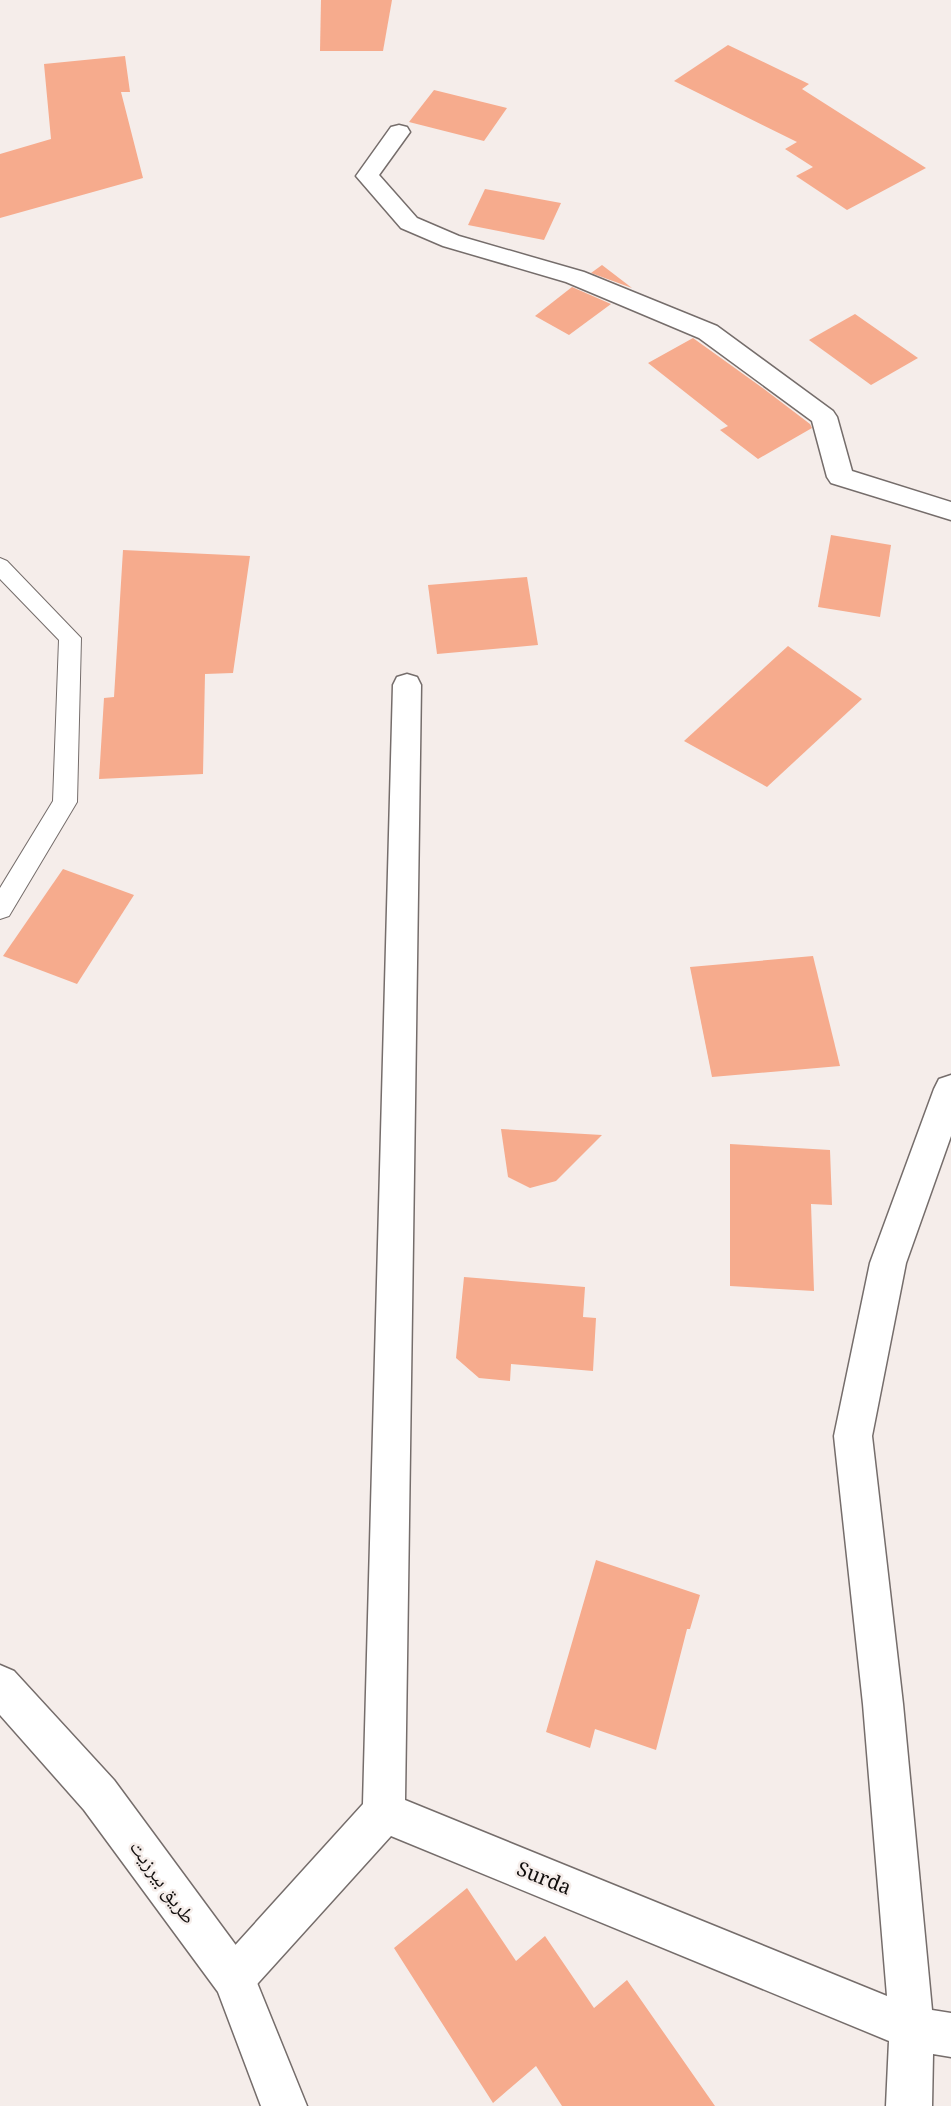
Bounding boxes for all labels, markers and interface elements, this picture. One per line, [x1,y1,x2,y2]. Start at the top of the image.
street label: طريق بيرزيت [118,1834,203,1933]
street label: Surda [510,1854,575,1907]

